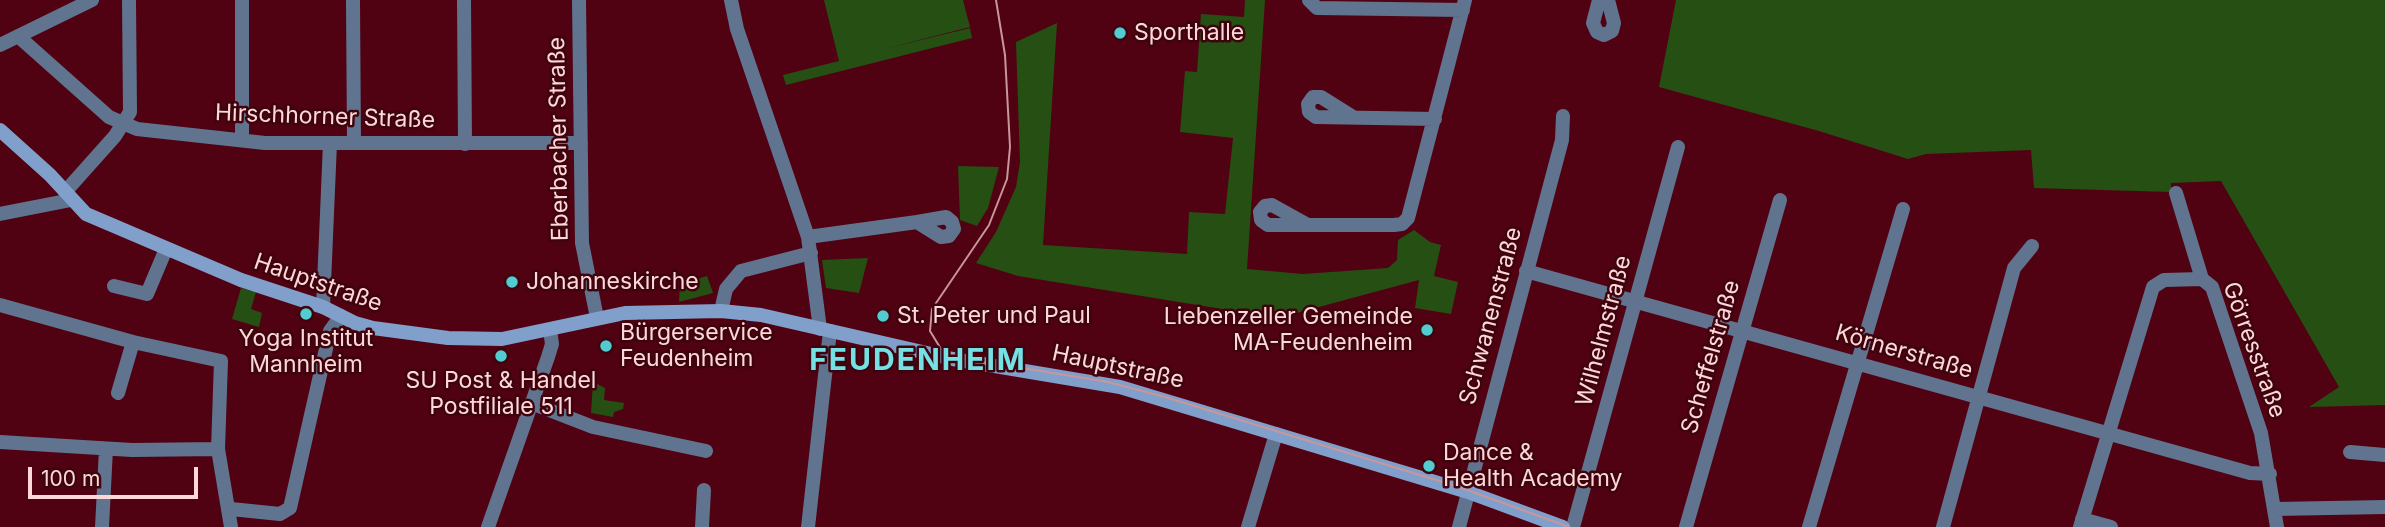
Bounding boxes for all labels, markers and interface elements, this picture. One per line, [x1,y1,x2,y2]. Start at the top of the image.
place label: Sporthalle [1134,19,1244,47]
marker: Sporthalle [1112,25,1128,41]
street label: Eberbacher Straße [543,37,575,241]
street label: Hirschhorner Straße [214,99,436,135]
street label: Schwanenstraße [1454,224,1528,408]
street label: Hauptstraße [250,248,386,318]
street label: Wilhelmstraße [1571,252,1637,410]
place label: Johanneskirche [526,268,699,296]
marker: Johanneskirche [504,274,520,290]
street label: Scheffelstraße [1676,277,1746,437]
street label: Görresstraße [2217,278,2291,422]
place label: St. Peter und Paul [897,302,1091,330]
place label: Liebenzeller Gemeinde MA-Feudenheim [1164,303,1413,357]
marker: Yoga Institut Mannheim [298,306,314,322]
marker: St. Peter und Paul [875,308,891,324]
place label: Bürgerservice Feudenheim [620,319,773,373]
street label: Körnerstraße [1832,319,1976,385]
marker: Liebenzeller Gemeinde MA-Feudenheim [1419,322,1435,338]
place label: Yoga Institut Mannheim [239,325,373,379]
marker: Bürgerservice Feudenheim [598,338,614,354]
street label: Hauptstraße [1050,340,1186,394]
district label: FEUDENHEIM [810,343,1026,379]
marker: SU Post & Handel Postfiliale 511 [493,348,509,364]
place label: SU Post & Handel Postfiliale 511 [406,367,596,421]
place label: Dance & Health Academy [1443,439,1623,493]
scale bar [32,454,201,498]
marker: Dance & Health Academy [1421,458,1437,474]
text: 100 m [41,466,100,491]

